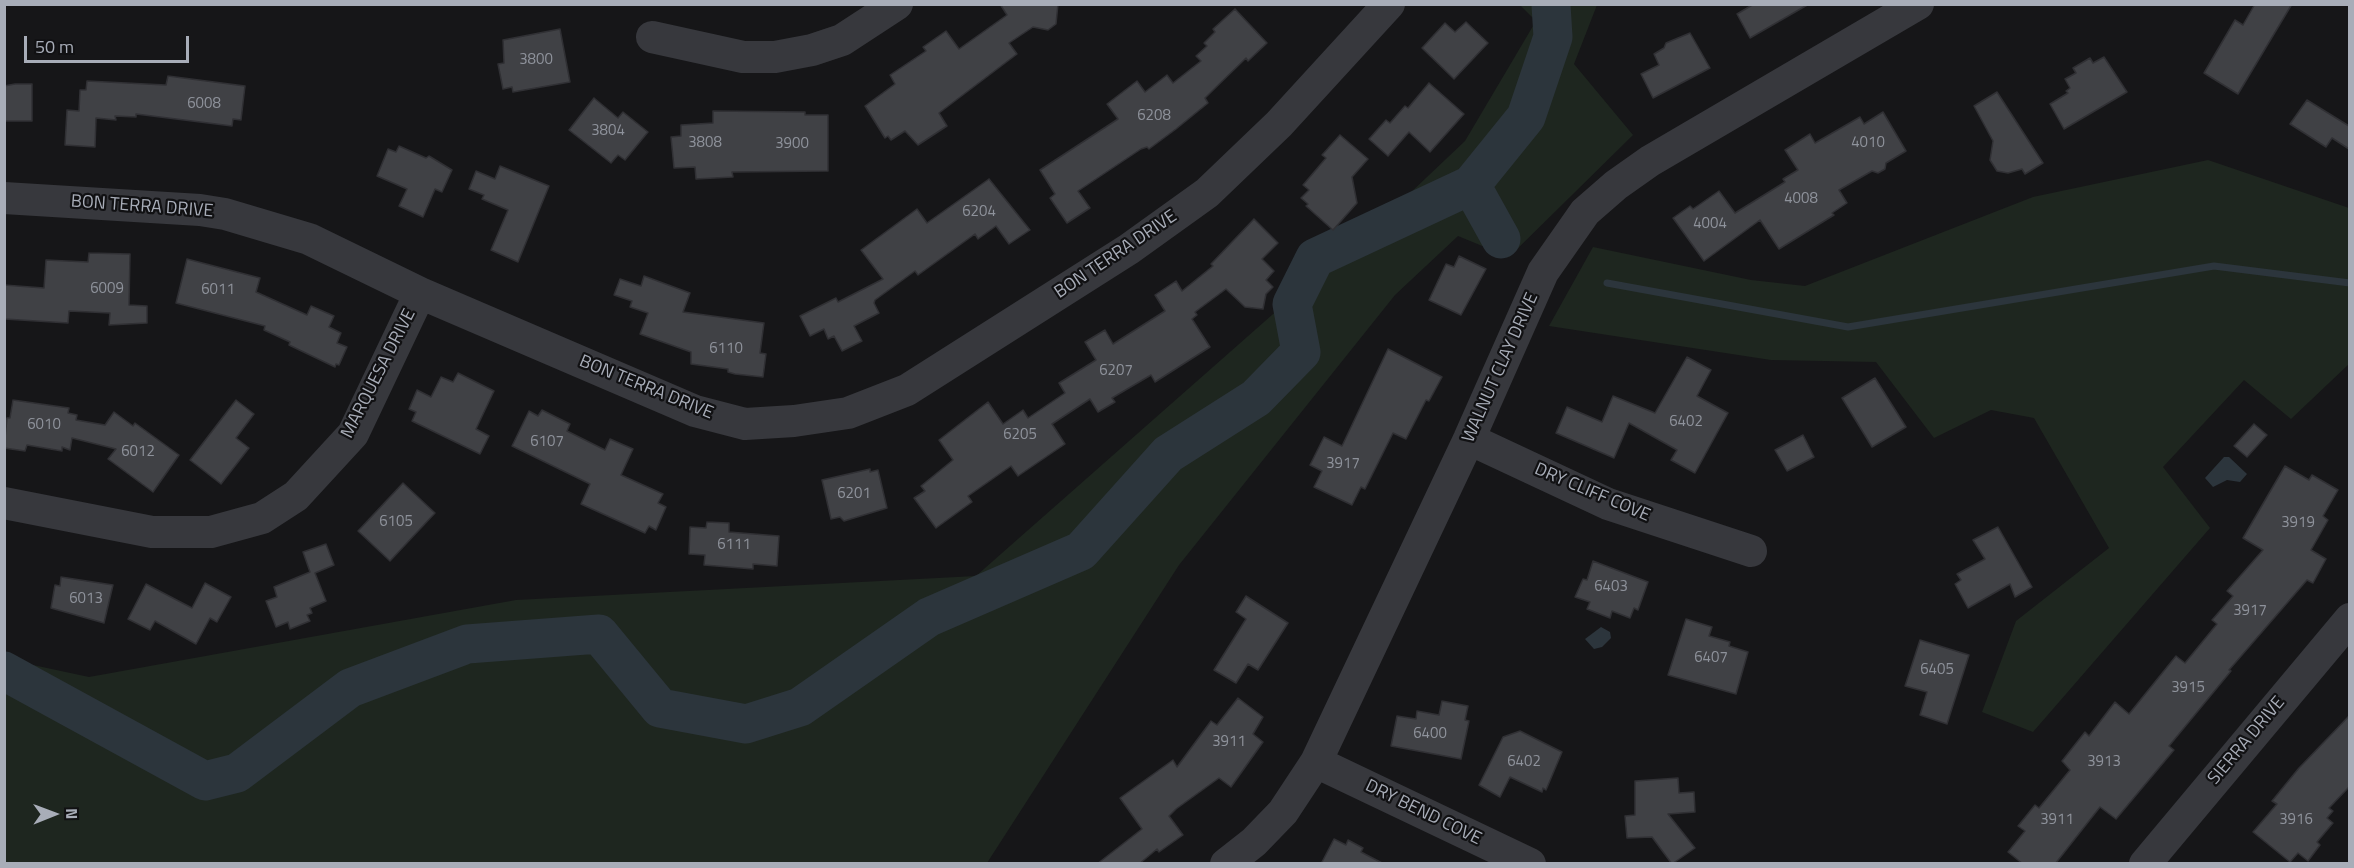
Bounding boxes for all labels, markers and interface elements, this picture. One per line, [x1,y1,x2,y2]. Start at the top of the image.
scale bar [27,24,192,62]
text: 50 m [35,33,74,60]
house number: 3800 [519,51,553,69]
house number: 6008 [187,95,221,113]
house number: 6208 [1137,107,1171,125]
house number: 3804 [591,122,625,140]
house number: 3808 [688,134,722,152]
house number: 4010 [1851,134,1885,152]
house number: 3900 [775,135,809,153]
house number: 4008 [1784,190,1818,208]
street label: BON TERRA DRIVE [70,191,214,223]
house number: 6204 [962,203,996,221]
street label: BON TERRA DRIVE [1051,206,1181,304]
house number: 4004 [1693,215,1727,233]
house number: 6009 [90,280,124,298]
house number: 6011 [201,281,235,299]
street label: WALNUT CLAY DRIVE [1458,290,1544,446]
street label: MARQUESA DRIVE [337,306,421,442]
house number: 6110 [709,340,743,358]
street label: BON TERRA DRIVE [576,351,716,425]
house number: 6207 [1099,362,1133,380]
house number: 6402 [1669,413,1703,431]
house number: 6010 [27,416,61,434]
house number: 6205 [1003,426,1037,444]
house number: 6107 [530,433,564,451]
house number: 6012 [121,443,155,461]
house number: 3917 [1326,455,1360,473]
street label: DRY CLIFF COVE [1531,459,1653,527]
house number: 6201 [837,485,871,503]
house number: 6105 [379,513,413,531]
house number: 3919 [2281,514,2315,532]
house number: 6111 [717,536,751,554]
house number: 6403 [1594,578,1628,596]
house number: 6013 [69,590,103,608]
house number: 3917 [2233,602,2267,620]
house number: 6407 [1694,649,1728,667]
house number: 6405 [1920,661,1954,679]
house number: 3915 [2171,679,2205,697]
street label: SIERRA DRIVE [2204,693,2290,789]
house number: 6400 [1413,725,1447,743]
house number: 3911 [1212,733,1246,751]
house number: 6402 [1507,753,1541,771]
house number: 3913 [2087,753,2121,771]
street label: DRY BEND COVE [1361,776,1485,850]
north arrow [24,784,84,844]
text: N [60,808,84,819]
house number: 3911 [2040,811,2074,829]
house number: 3916 [2279,811,2313,829]

